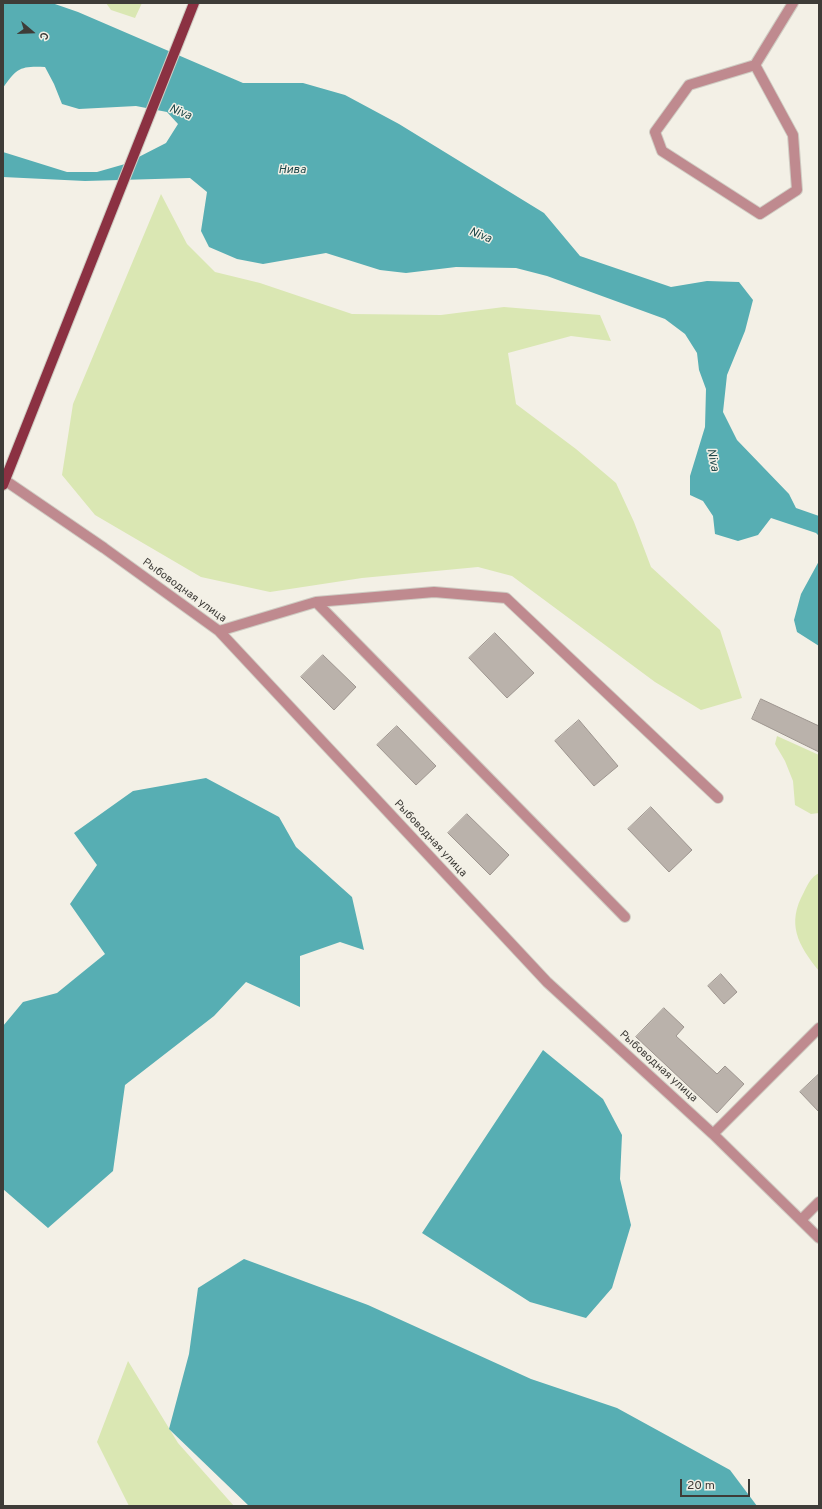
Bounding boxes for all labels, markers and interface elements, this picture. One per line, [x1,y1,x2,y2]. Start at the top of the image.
north arrow [12,12,52,52]
text: С [36,30,51,42]
water label: Niva [167,102,193,124]
water label: Нива [278,164,306,178]
water label: Niva [467,225,493,247]
water label: Niva [703,447,721,473]
street label: Рыбоводная улица [139,556,229,626]
street label: Рыбоводная улица [391,798,469,880]
street label: Рыбоводная улица [616,1028,700,1106]
scale bar [682,1471,752,1497]
text: 20 m [687,1478,715,1494]

